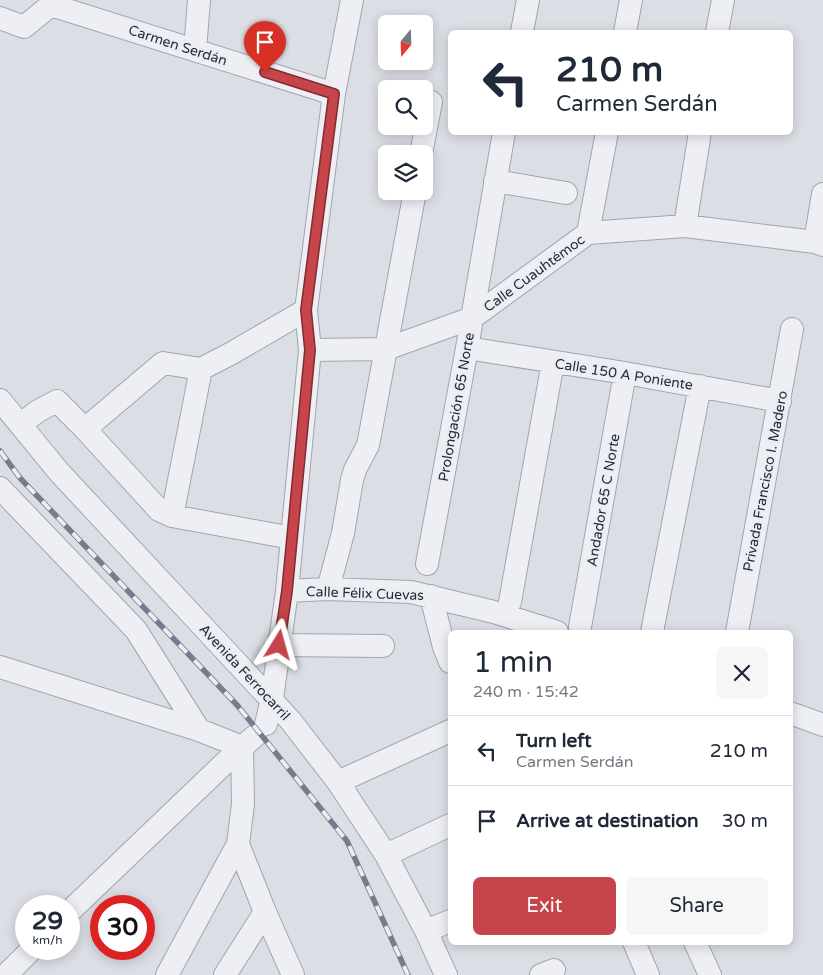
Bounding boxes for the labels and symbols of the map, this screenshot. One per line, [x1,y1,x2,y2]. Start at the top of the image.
north arrow [378,15,432,70]
pin [244,21,286,72]
street label: Carmen Serdán [126,22,229,69]
street label: Calle Cuauhtémoc [480,231,588,316]
street label: Prolongación 65 Norte [435,331,478,483]
street label: Calle 150 A Poniente [554,355,694,394]
street label: Privada Francisco I. Madero [740,389,791,573]
street label: Andador 65 C Norte [583,432,624,568]
street label: Calle Félix Cuevas [306,583,425,604]
position arrow [252,618,304,670]
street label: Avenida Ferrocarril [196,621,294,724]
speed limit sign: 30 [90,895,155,960]

